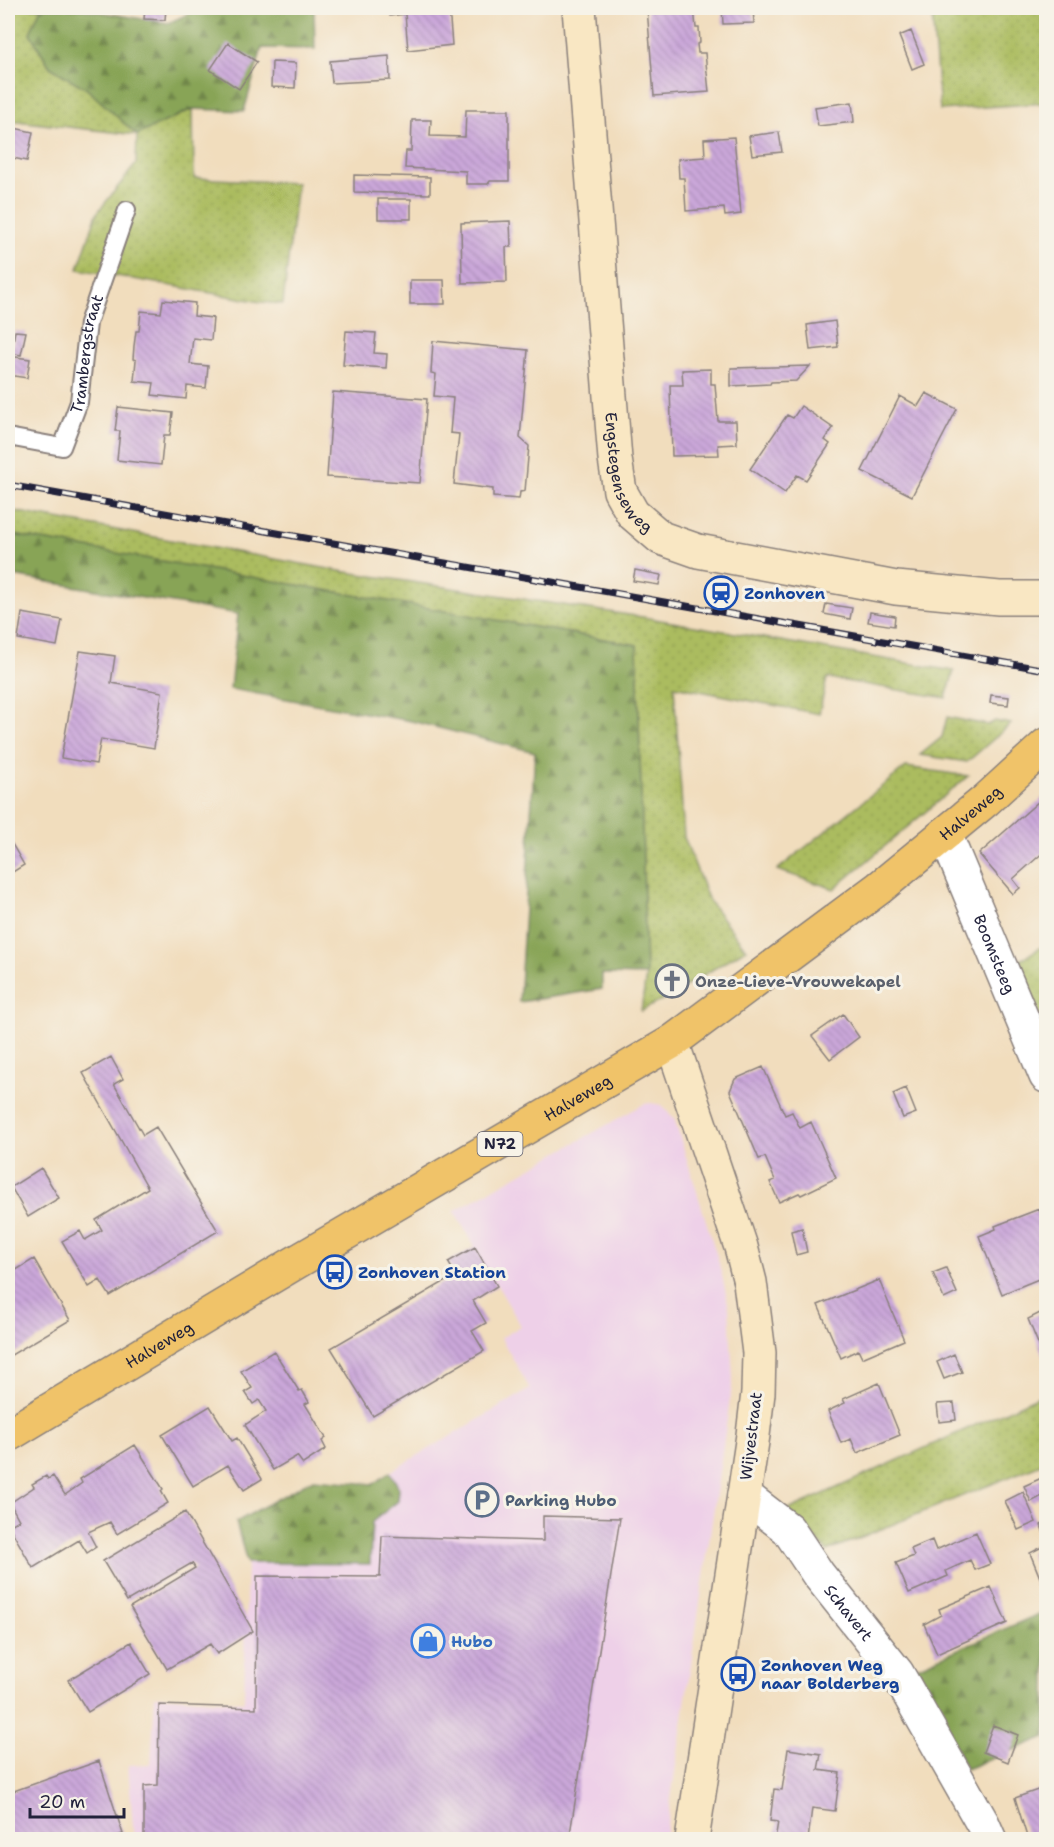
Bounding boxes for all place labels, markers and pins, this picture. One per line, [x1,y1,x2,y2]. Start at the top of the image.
station icon: Zonhoven [703,575,739,611]
place label: Zonhoven [744,583,825,604]
church icon: Onze-Lieve-Vrouwekapel [654,963,690,999]
place label: Onze-Lieve-Vrouwekapel [695,971,901,992]
bus stop icon: Zonhoven Station [317,1254,353,1290]
place label: Zonhoven Station [358,1262,506,1283]
parking icon: Parking Hubo [464,1482,500,1518]
place label: Parking Hubo [505,1490,617,1511]
shop icon: Hubo [410,1623,446,1659]
place label: Hubo [451,1631,493,1652]
place label: Zonhoven Weg naar Bolderberg [761,1655,899,1694]
bus stop icon: Zonhoven Weg naar Bolderberg [720,1656,756,1692]

